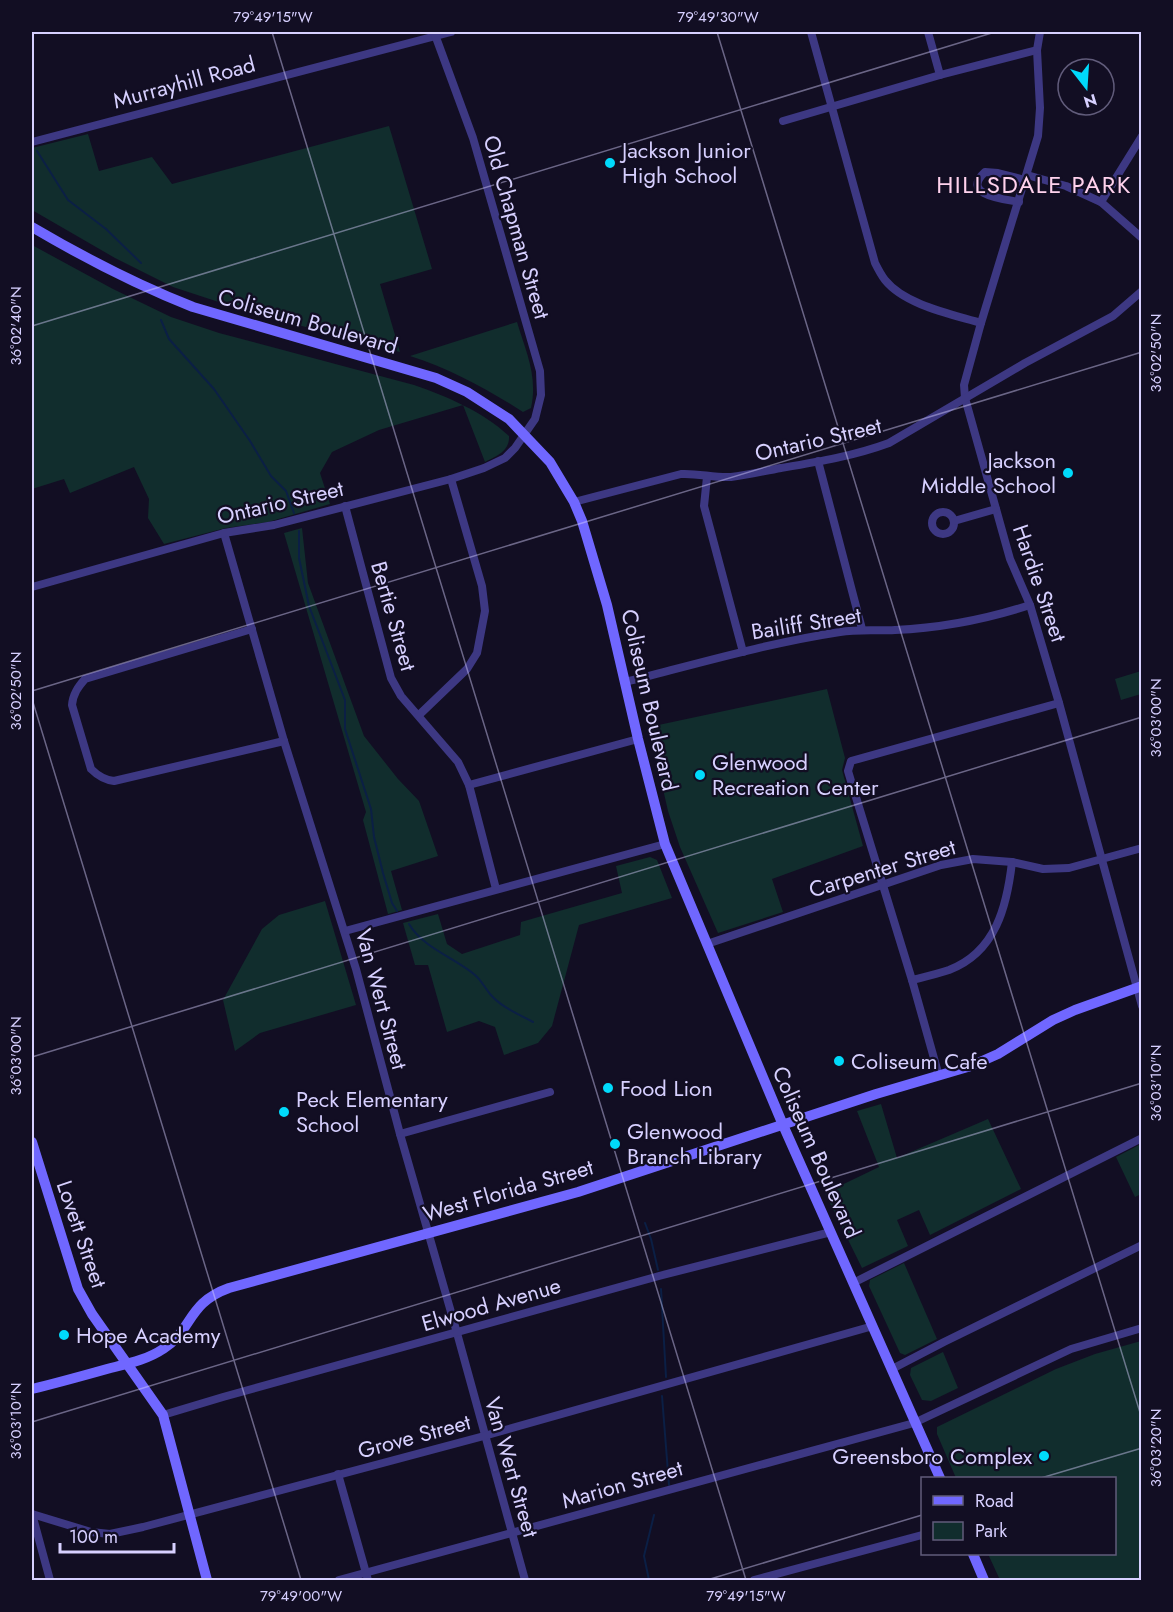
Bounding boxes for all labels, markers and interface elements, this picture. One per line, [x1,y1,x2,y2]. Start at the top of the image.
text: 79°49'15"W [233,6,313,28]
text: 79°49'30"W [677,6,759,28]
street label: Murrayhill Road [109,48,259,116]
north arrow [1056,57,1116,117]
text: N [1081,88,1100,114]
street label: Old Chapman Street [475,131,559,323]
place label: Jackson Junior High School [619,134,751,191]
marker: Jackson Junior High School [603,156,617,170]
district label: HILLSDALE PARK [936,167,1132,202]
street label: Coliseum Boulevard [214,280,402,362]
text: 36°02'40"N [5,286,27,366]
text: 36°02'50"N [1145,314,1167,392]
street label: Ontario Street [751,409,885,469]
place label: Jackson Middle School [921,444,1056,501]
marker: Jackson Middle School [1061,466,1075,480]
street label: Ontario Street [213,472,347,532]
street label: Hardie Street [1005,520,1075,647]
street label: Bertie Street [363,557,425,675]
street label: Bailiff Street [749,598,864,647]
street label: Coliseum Boulevard [614,606,686,794]
text: 36°02'50"N [5,652,27,730]
text: 36°03'00"N [1145,678,1167,758]
place label: Glenwood Recreation Center [712,746,879,803]
marker: Glenwood Recreation Center [693,768,707,782]
street label: Carpenter Street [805,830,960,906]
street label: Van Wert Street [348,925,416,1074]
text: 36°03'00"N [5,1016,27,1096]
place label: Coliseum Cafe [851,1045,988,1077]
text: 36°03'10"N [1145,1045,1167,1121]
marker: Coliseum Cafe [832,1054,846,1068]
street label: Coliseum Boulevard [765,1061,869,1243]
place label: Food Lion [620,1072,713,1104]
marker: Food Lion [601,1081,615,1095]
place label: Peck Elementary School [296,1083,448,1140]
marker: Peck Elementary School [277,1105,291,1119]
place label: Glenwood Branch Library [627,1115,762,1172]
marker: Glenwood Branch Library [608,1137,622,1151]
street label: West Florida Street [419,1150,598,1230]
street label: Lovett Street [49,1176,116,1293]
street label: Elwood Avenue [418,1269,564,1339]
place label: Hope Academy [76,1319,221,1351]
marker: Hope Academy [57,1328,71,1342]
text: 36°03'10"N [5,1383,27,1459]
street label: Van Wert Street [477,1393,547,1541]
street label: Grove Street [354,1405,475,1466]
text: 36°03'20"N [1145,1409,1167,1487]
place label: Greensboro Complex [832,1440,1033,1472]
marker: Greensboro Complex [1037,1449,1051,1463]
street label: Marion Street [558,1451,687,1517]
legend [921,1477,1116,1555]
text: Road [975,1488,1014,1514]
scale bar [60,1516,174,1554]
text: Park [975,1518,1007,1544]
text: 100 m [69,1524,118,1550]
text: 79°49'00"W [260,1585,342,1607]
text: 79°49'15"W [706,1585,786,1607]

